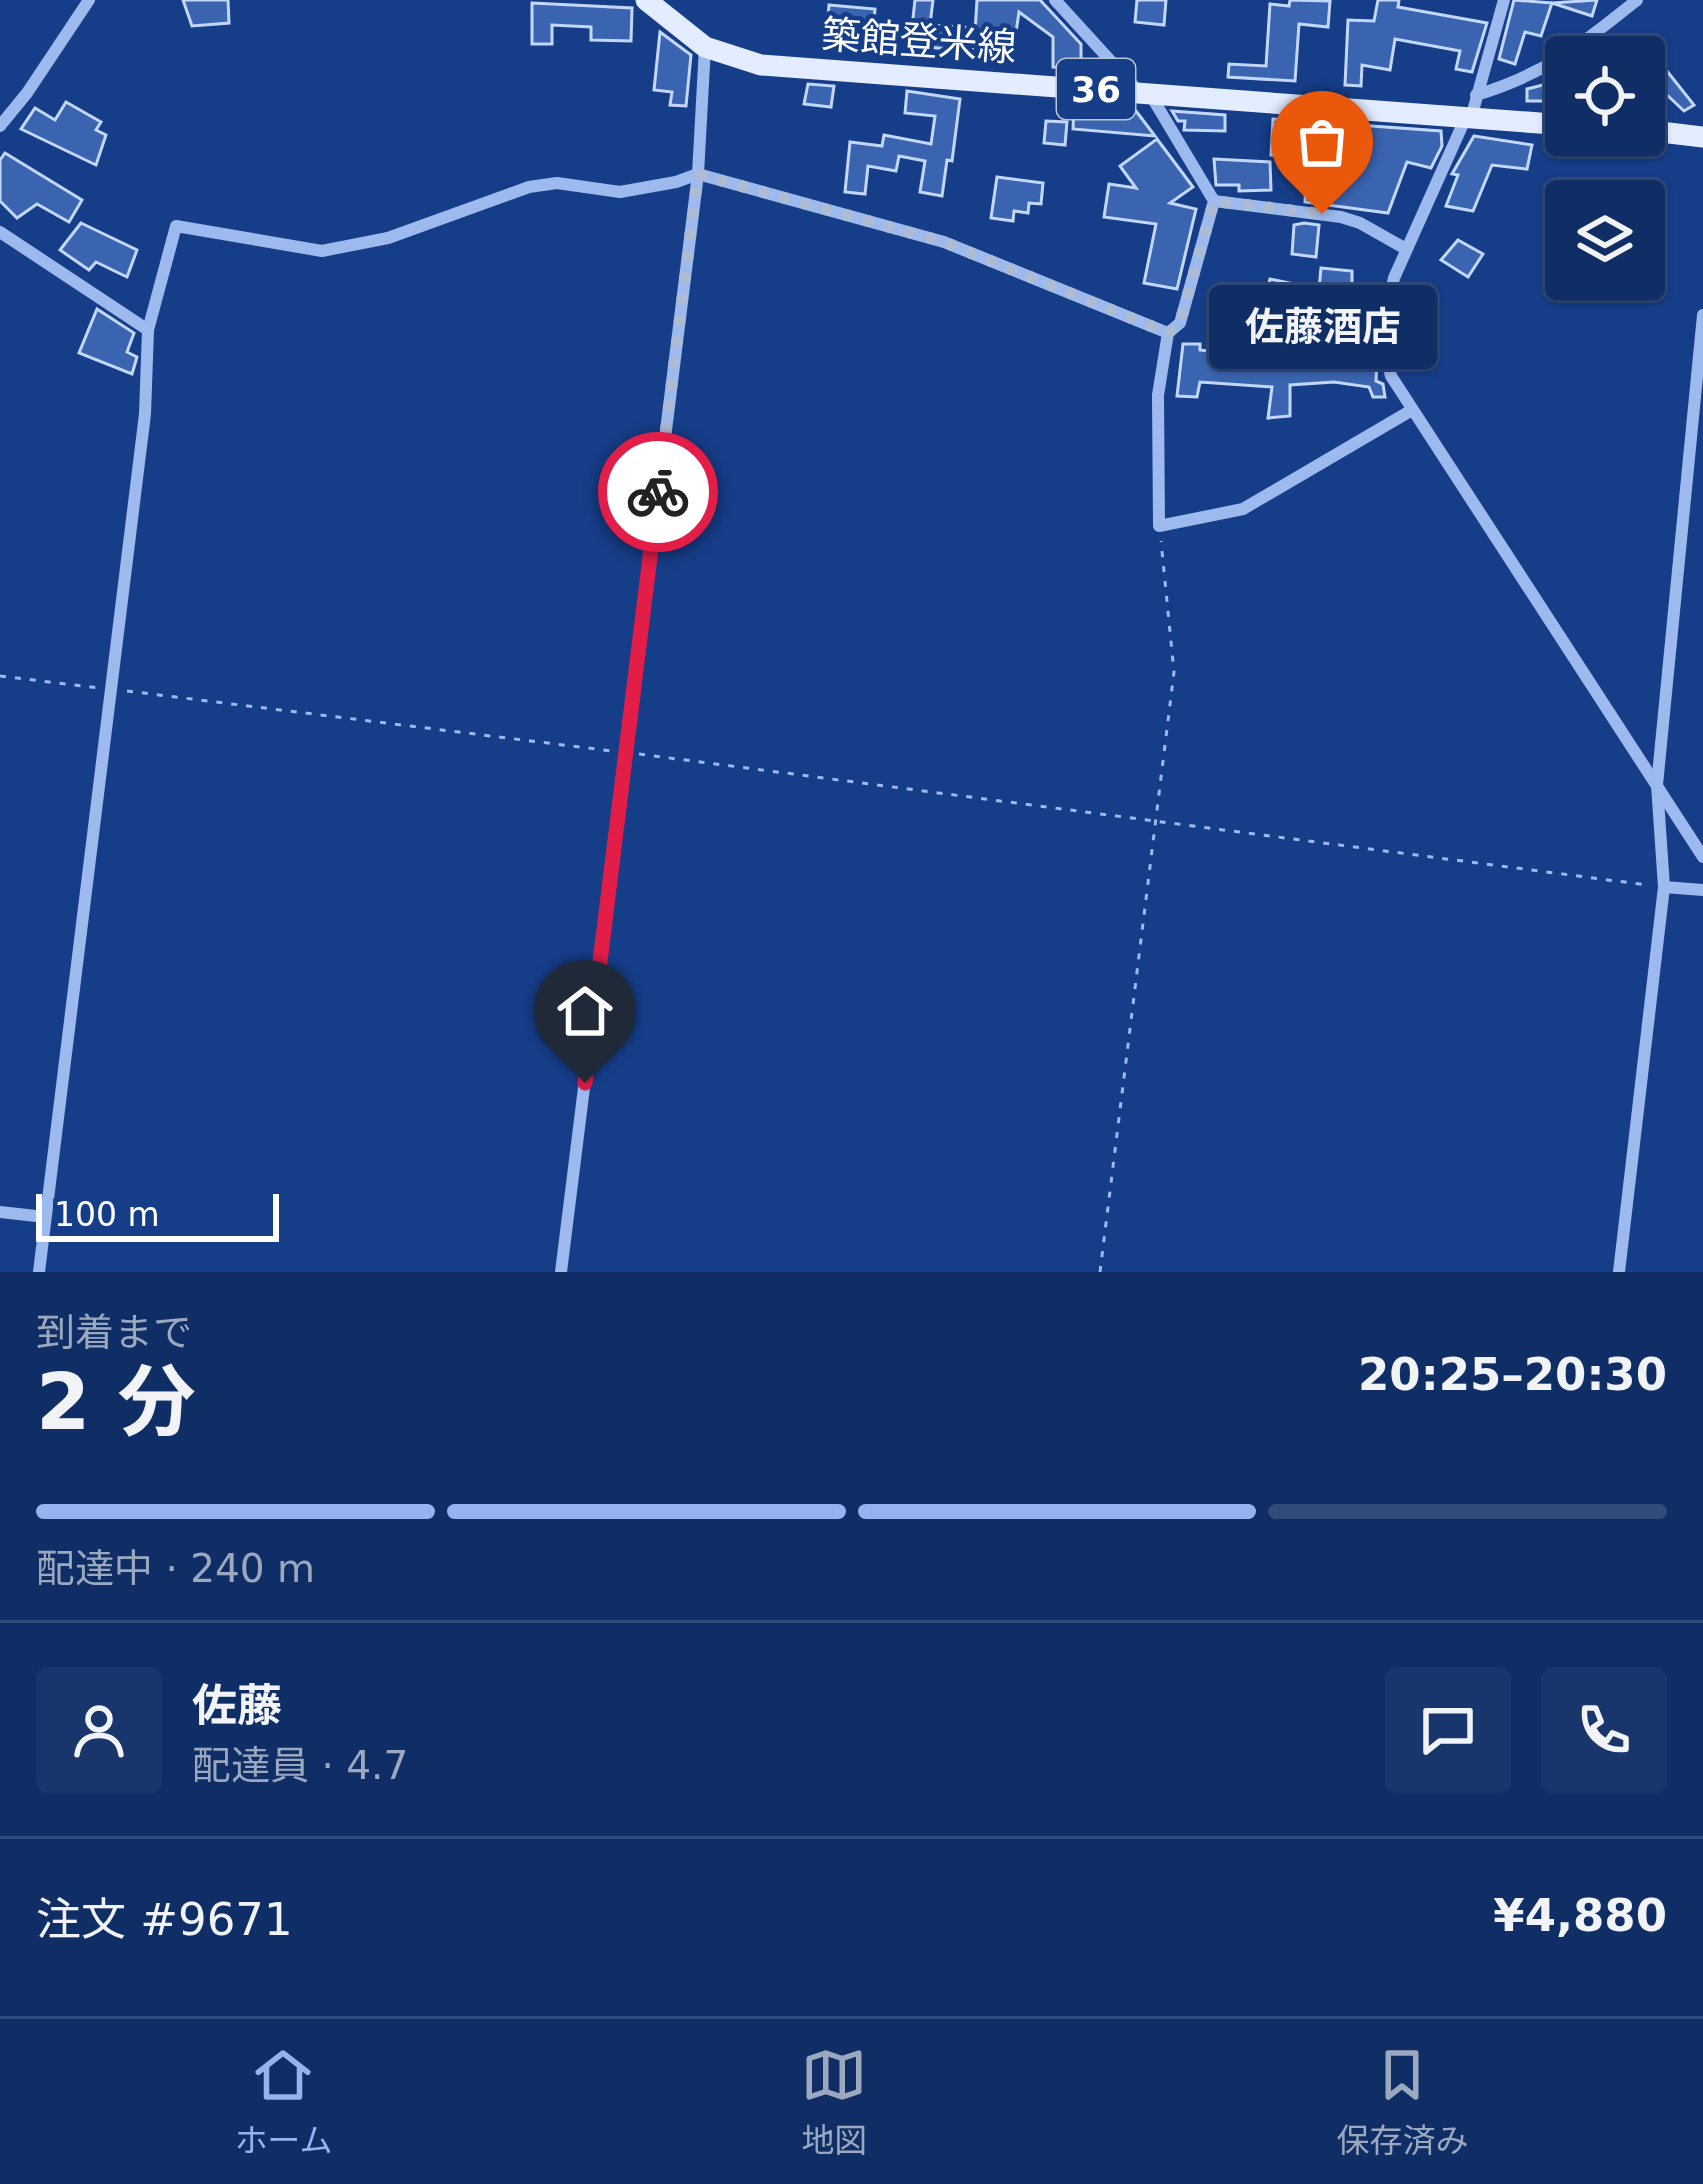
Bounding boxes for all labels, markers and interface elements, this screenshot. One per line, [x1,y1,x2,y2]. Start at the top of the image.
street label: 築館登米線 [820,12,1018,70]
map controls [1545,36,1665,300]
button: locate [1545,36,1665,156]
road number: 36 [1057,59,1135,119]
pin [1271,91,1373,214]
icon: bag [1289,109,1355,175]
button: layers [1545,180,1665,300]
callout: 佐藤酒店 [1208,286,1436,370]
text: 佐藤酒店 [1245,304,1401,349]
courier [598,432,718,552]
icon: bike [625,459,691,525]
pin [534,960,636,1083]
icon: home [552,978,618,1044]
scale bar [36,1188,279,1241]
text: 100 m [54,1195,160,1234]
text: 到着まで [36,1310,192,1355]
text: 20:25–20:30 [1358,1348,1667,1401]
text: 2 分 [36,1357,195,1447]
text: 配達中 · 240 m [36,1546,315,1591]
button: person [36,1667,162,1793]
button: chat [1385,1667,1511,1793]
button: phone [1541,1667,1667,1793]
text: 佐藤 [192,1679,282,1732]
text: 配達員 · 4.7 [192,1743,408,1788]
text: ¥4,880 [1493,1889,1667,1942]
text: 注文 #9671 [36,1893,293,1946]
tab: ホーム [234,2042,333,2162]
tab: 地図 [801,2042,867,2162]
tab: 保存済み [1336,2042,1468,2162]

